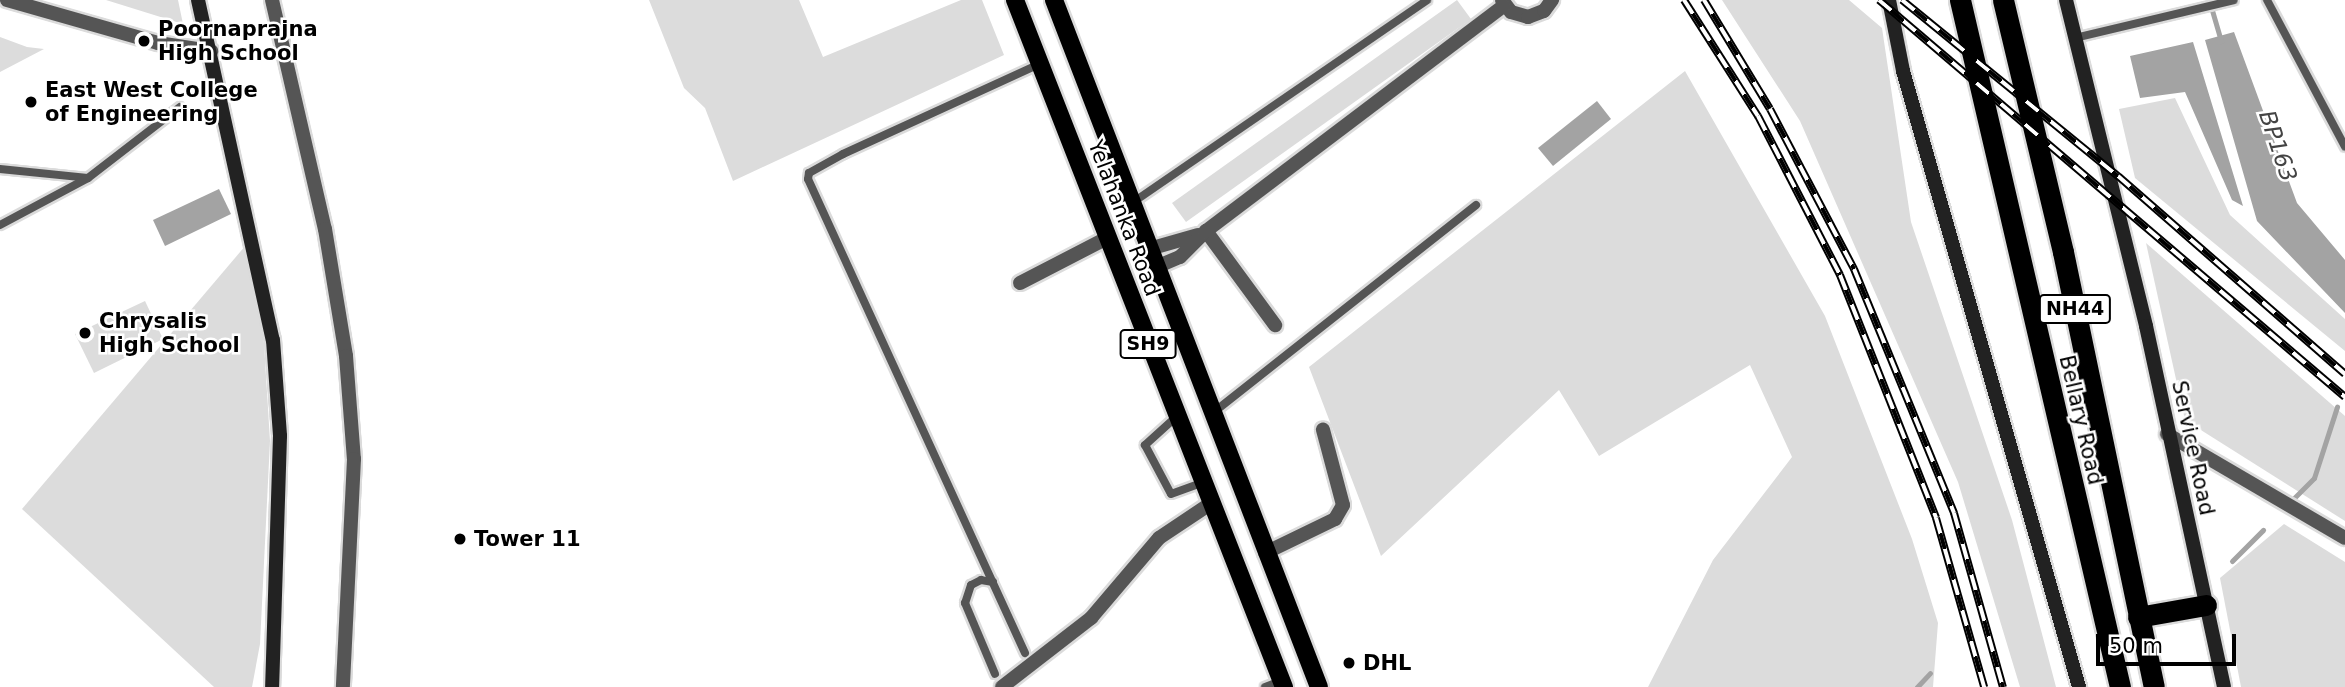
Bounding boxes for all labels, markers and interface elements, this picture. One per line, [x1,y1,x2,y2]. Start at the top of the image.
place label: Poornaprajna High School [158,16,318,66]
marker: Poornaprajna High School [136,33,152,49]
place label: East West College of Engineering [45,77,258,127]
marker: East West College of Engineering [23,94,39,110]
water label: BP163 [2253,107,2303,185]
street label: Yelahanka Road [1083,136,1165,300]
road number: NH44 [2038,294,2112,324]
place label: Chrysalis High School [99,308,240,358]
marker: Chrysalis High School [77,325,93,341]
road number: SH9 [1118,328,1178,360]
street label: Bellary Road [2054,353,2108,487]
street label: Service Road [2166,378,2220,518]
place label: Tower 11 [474,526,580,552]
marker: Tower 11 [452,531,468,547]
scale bar [2100,620,2240,664]
text: 50 m [2109,634,2163,658]
place label: DHL [1363,650,1411,676]
marker: DHL [1341,655,1357,671]

